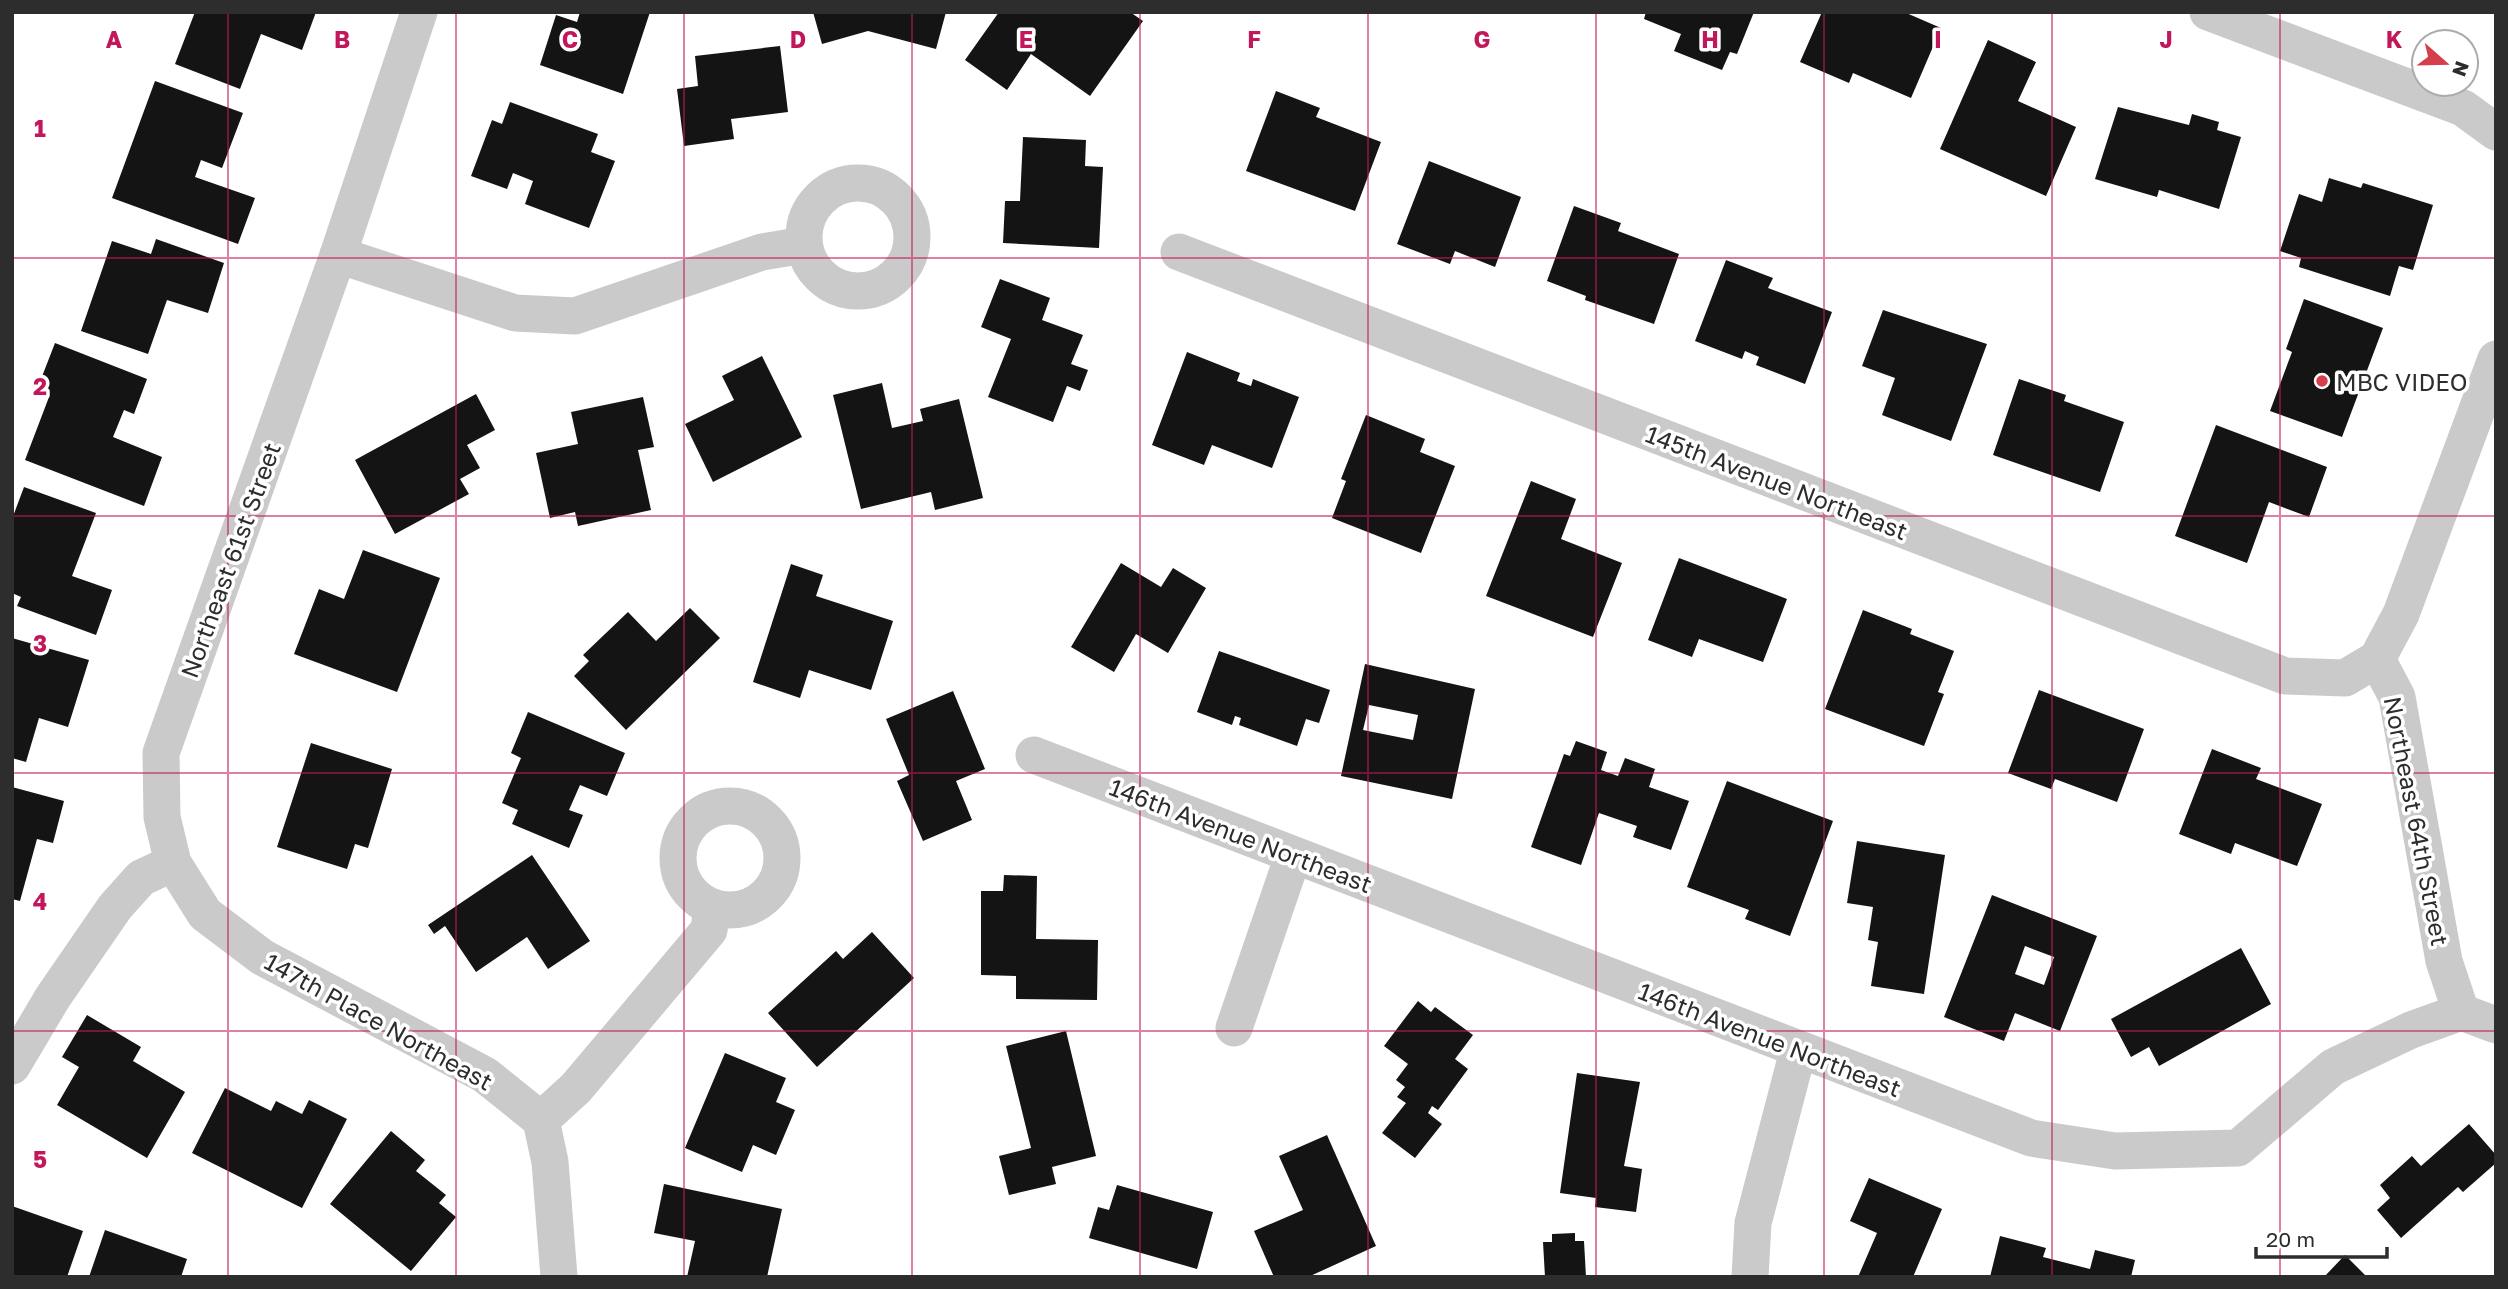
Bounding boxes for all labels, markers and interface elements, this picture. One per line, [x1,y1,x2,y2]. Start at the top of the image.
text: A [106,25,123,53]
text: B [334,25,350,53]
text: C [562,25,578,53]
text: D [790,25,806,53]
text: E [1019,25,1033,53]
text: F [1247,25,1261,53]
text: G [1474,25,1490,53]
text: H [1701,25,1719,53]
text: I [1934,25,1942,53]
text: J [2159,25,2173,53]
text: K [2386,25,2403,53]
north arrow [2410,28,2480,98]
text: N [2448,58,2475,80]
text: 1 [34,114,46,142]
place label: MBC VIDEO [2336,367,2468,396]
text: 2 [33,372,47,400]
marker: MBC VIDEO [2314,373,2330,389]
street label: 145th Avenue Northeast [1642,419,1912,545]
street label: Northeast 61st Street [174,438,286,682]
text: 3 [33,629,47,657]
street label: Northeast 64th Street [2379,694,2455,948]
street label: 146th Avenue Northeast [1106,772,1376,898]
text: 4 [33,887,47,915]
street label: 147th Place Northeast [260,946,498,1096]
street label: 146th Avenue Northeast [1635,976,1905,1102]
text: 5 [33,1145,47,1173]
scale bar [2256,1216,2387,1260]
text: 20 m [2266,1226,2315,1252]

